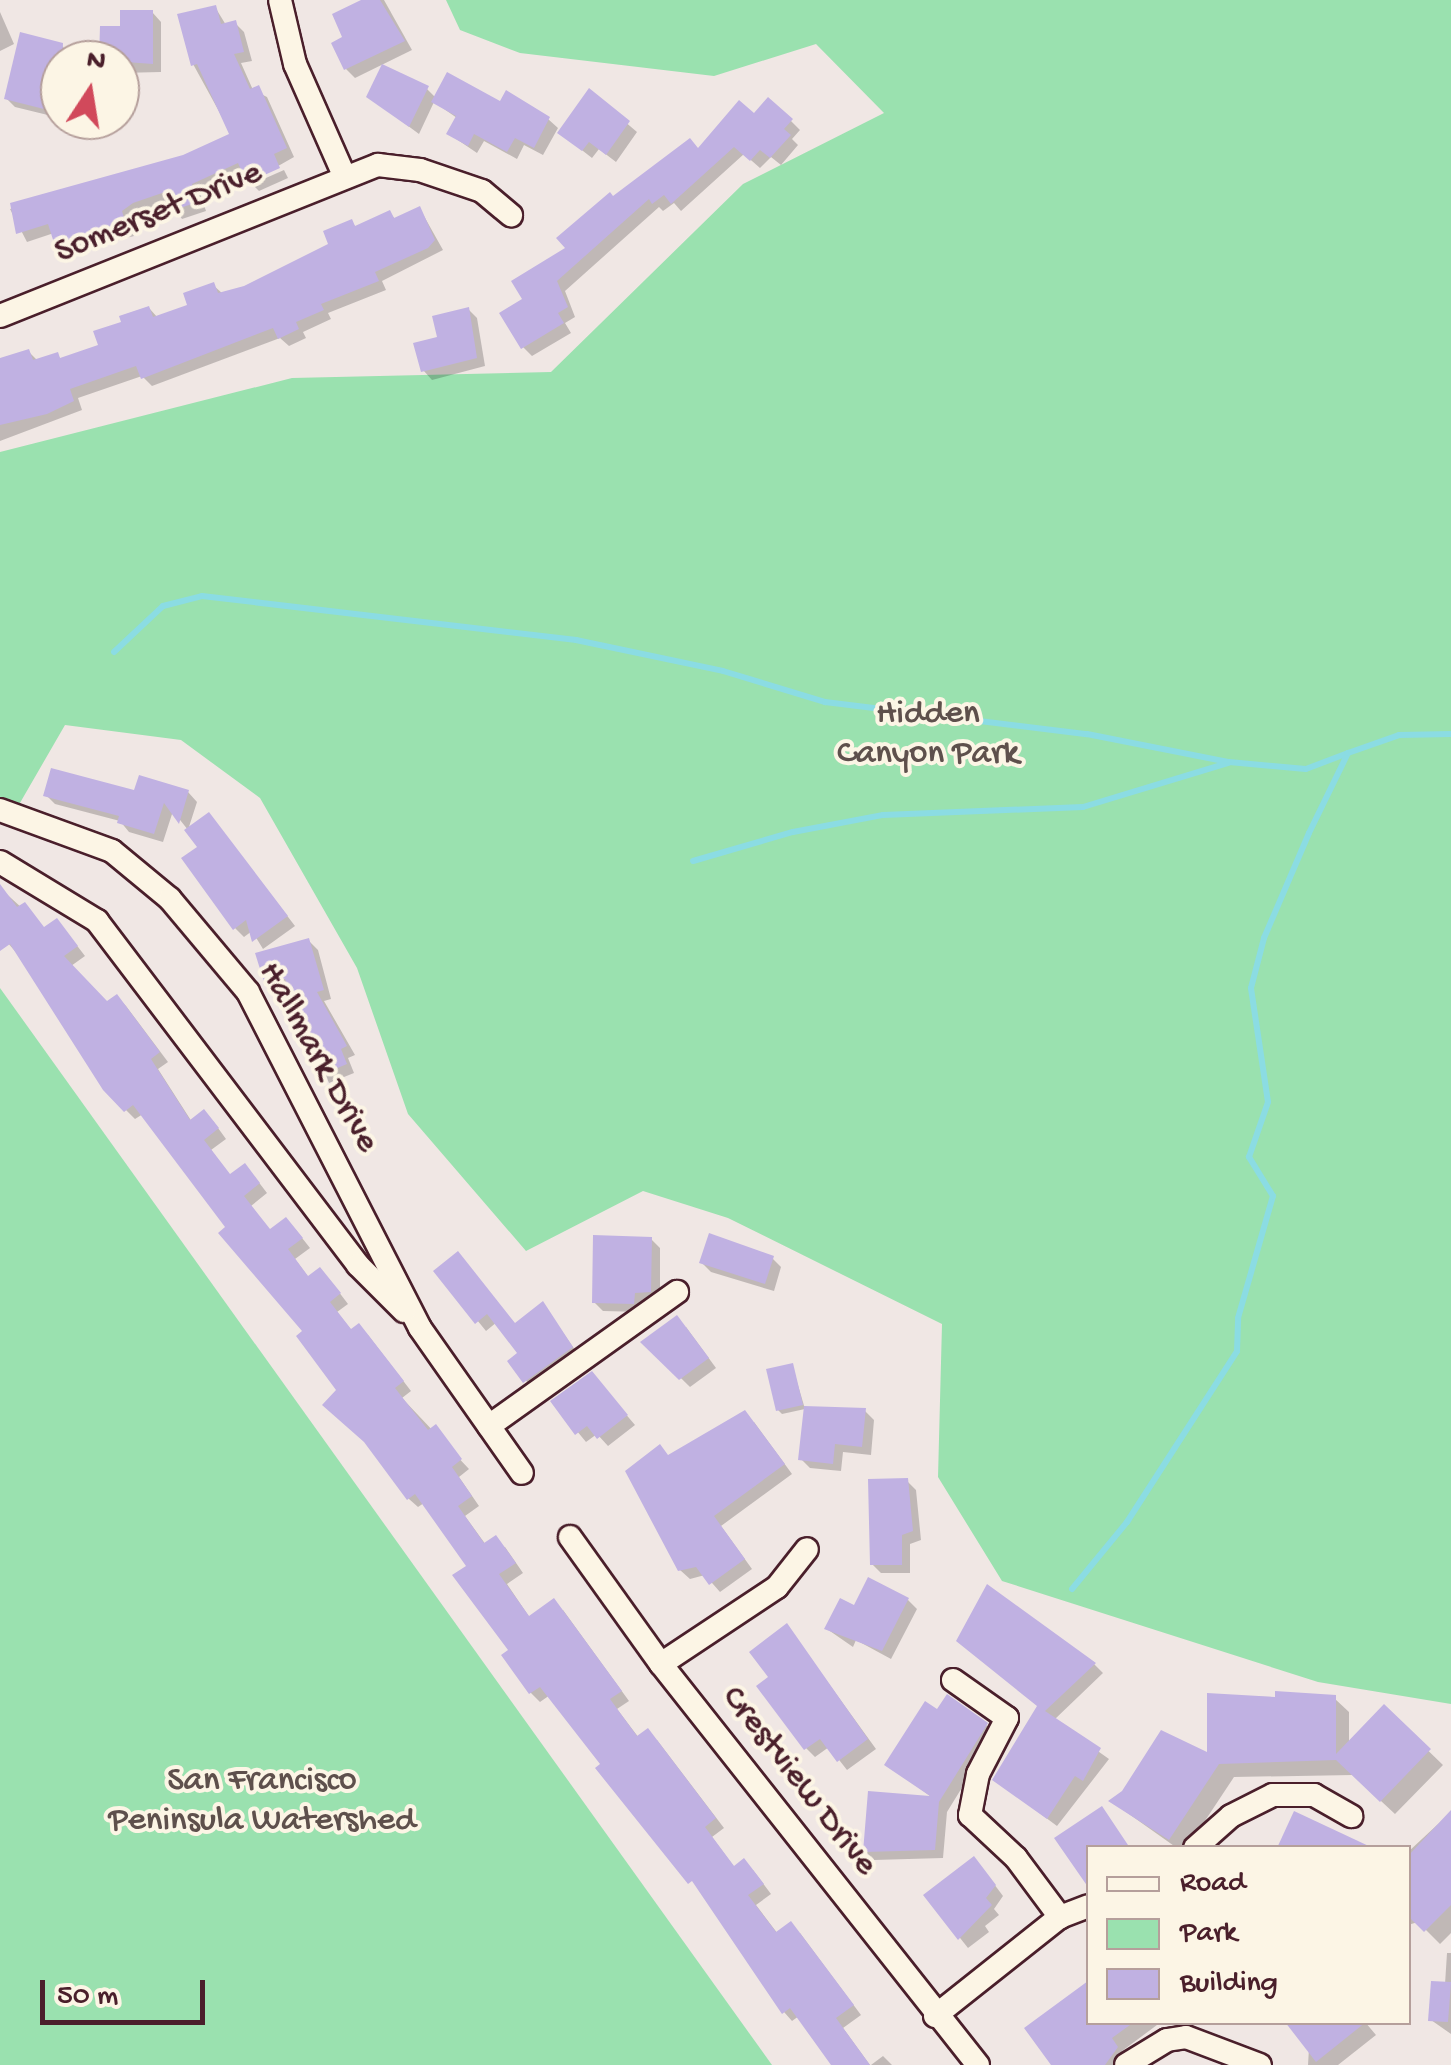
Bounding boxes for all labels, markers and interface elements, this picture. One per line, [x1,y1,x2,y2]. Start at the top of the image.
north arrow [40,40,140,140]
text: N [84,44,108,80]
street label: Somerset Drive [49,153,269,275]
park label: Hidden Canyon Park [837,694,1019,776]
street label: Hallmark Drive [247,955,387,1161]
street label: Crestview Drive [711,1679,885,1885]
park label: San Francisco Peninsula Watershed [108,1761,416,1843]
legend [1086,1845,1411,2025]
text: Road [1180,1867,1246,1902]
text: Park [1180,1917,1237,1952]
scale bar [45,1960,210,2022]
text: Building [1180,1967,1278,2002]
text: 50 m [57,1980,118,2015]

